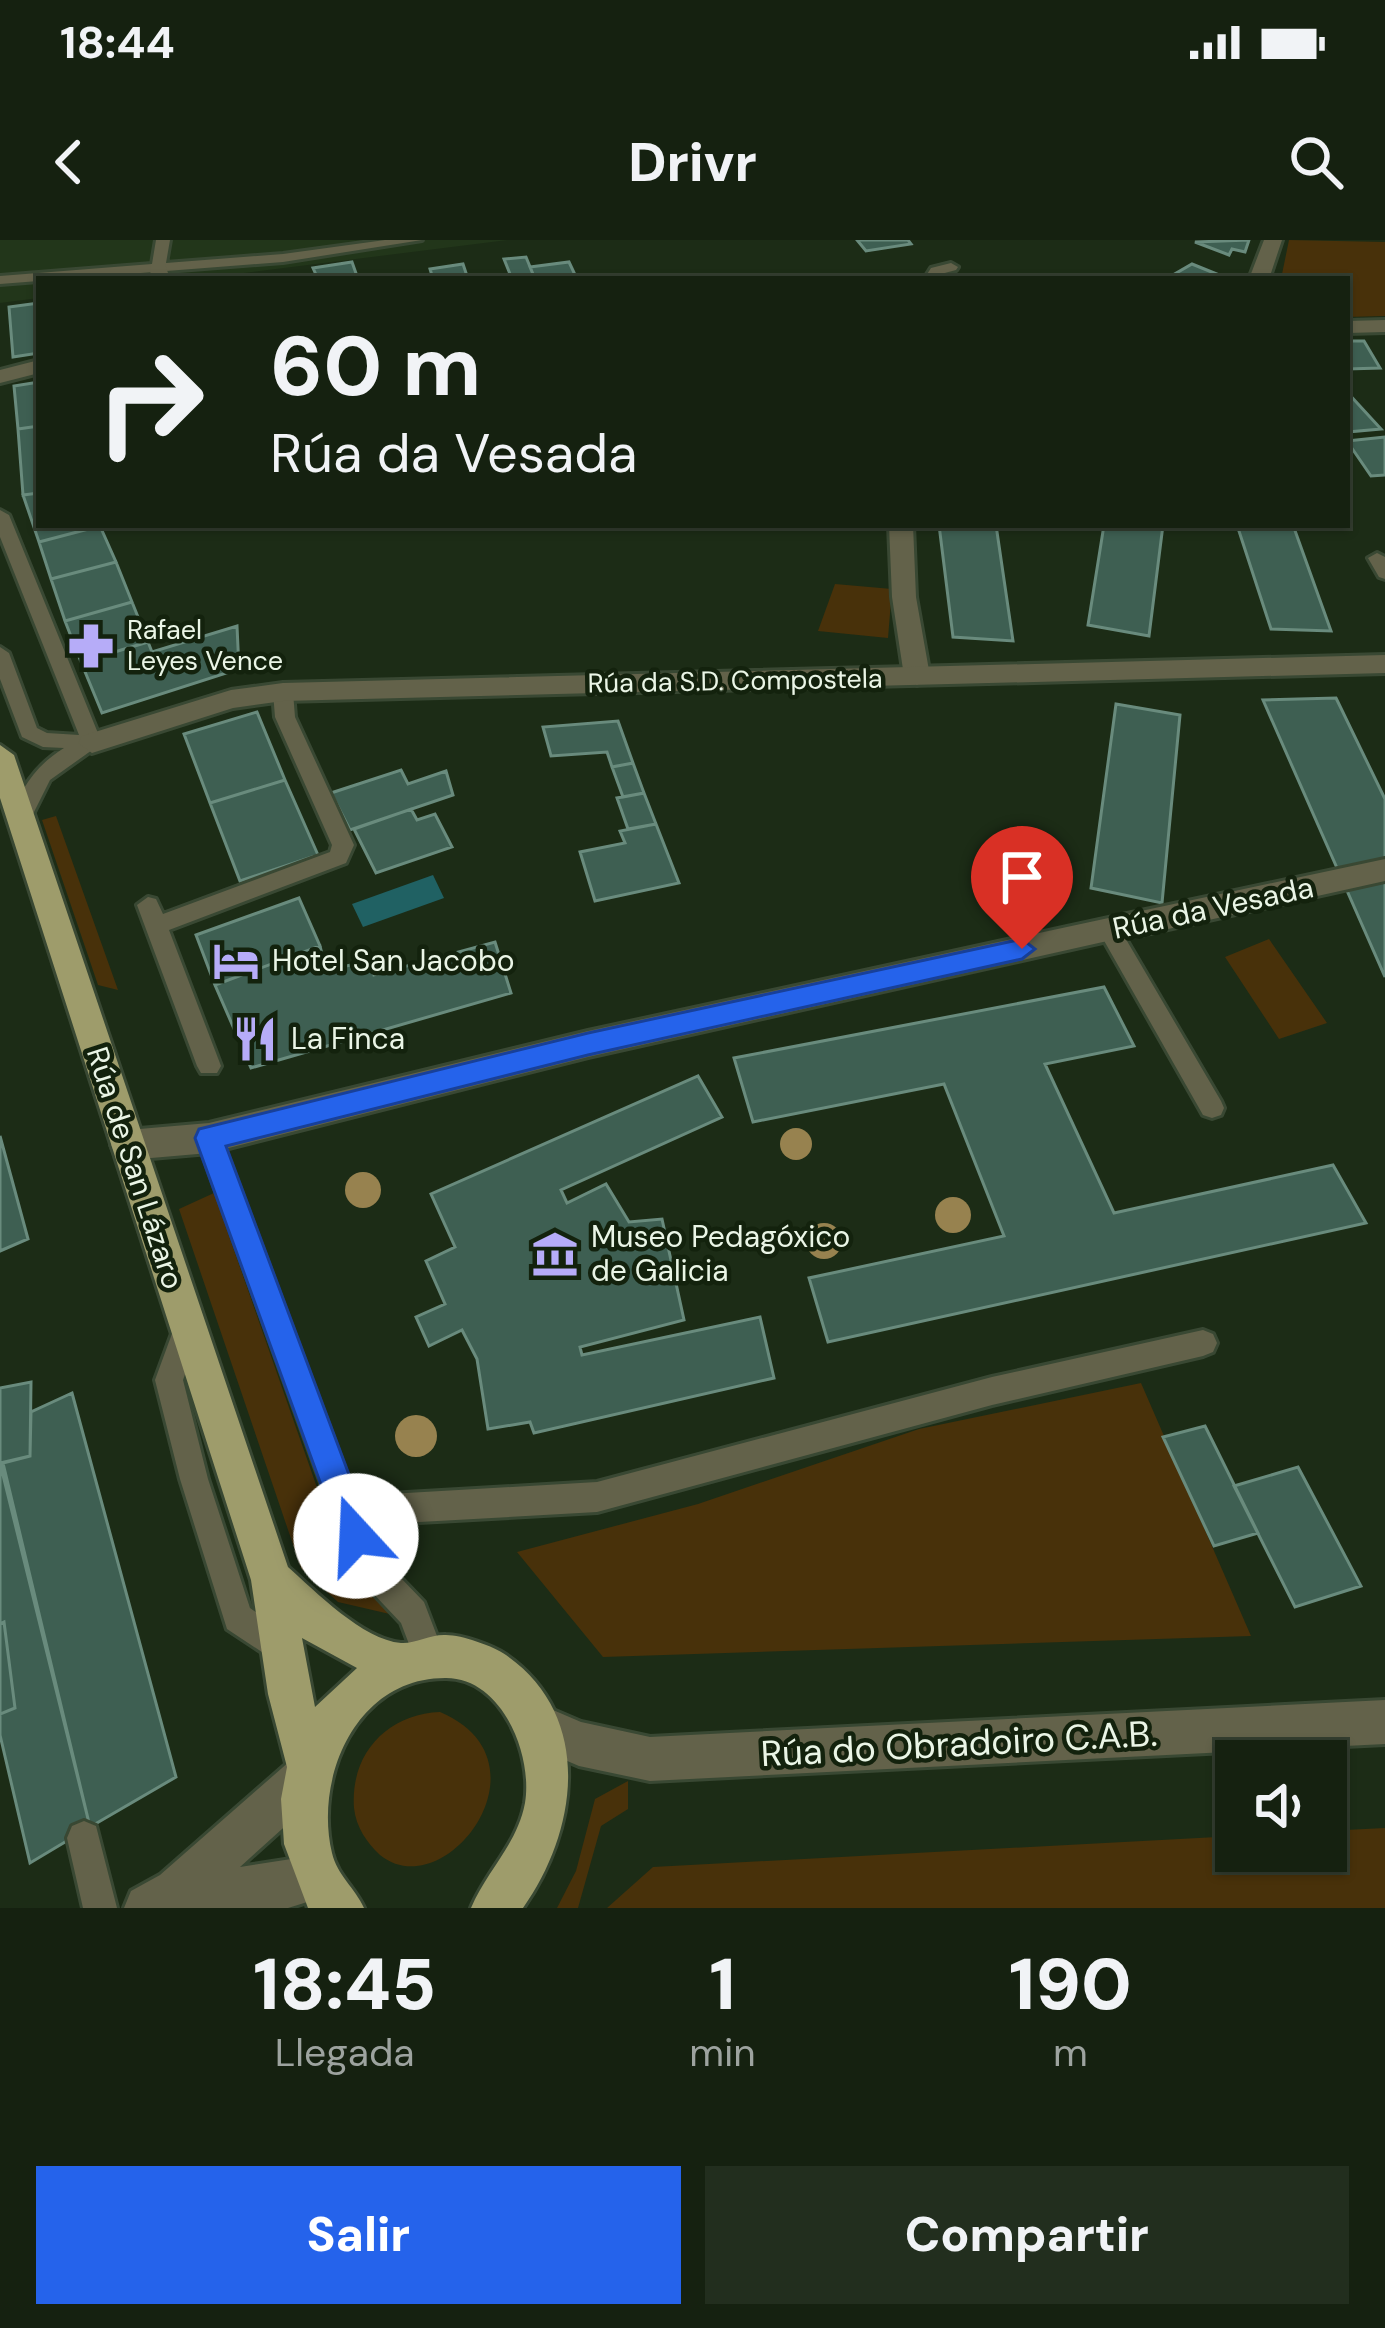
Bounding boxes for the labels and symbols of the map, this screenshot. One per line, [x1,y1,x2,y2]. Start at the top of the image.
place label: Rafael Leyes Vence [127,612,283,678]
pharmacy icon: Rafael Leyes Vence [66,621,116,671]
street label: Rúa da S.D. Compostela [587,660,883,701]
pin [971,826,1073,949]
street label: Rúa da Vesada [1109,867,1317,948]
hotel icon: Hotel San Jacobo [211,936,261,986]
place label: Hotel San Jacobo [272,941,514,980]
restaurant icon: La Finca [230,1014,280,1064]
place label: La Finca [291,1019,405,1058]
street label: Rúa de San Lázaro [78,1042,193,1294]
place label: Museo Pedagóxico de Galicia [591,1217,850,1290]
museum icon: Museo Pedagóxico de Galicia [530,1229,580,1279]
position arrow [293,1473,419,1599]
street label: Rúa do Obradoiro C.A.B. [760,1710,1158,1777]

